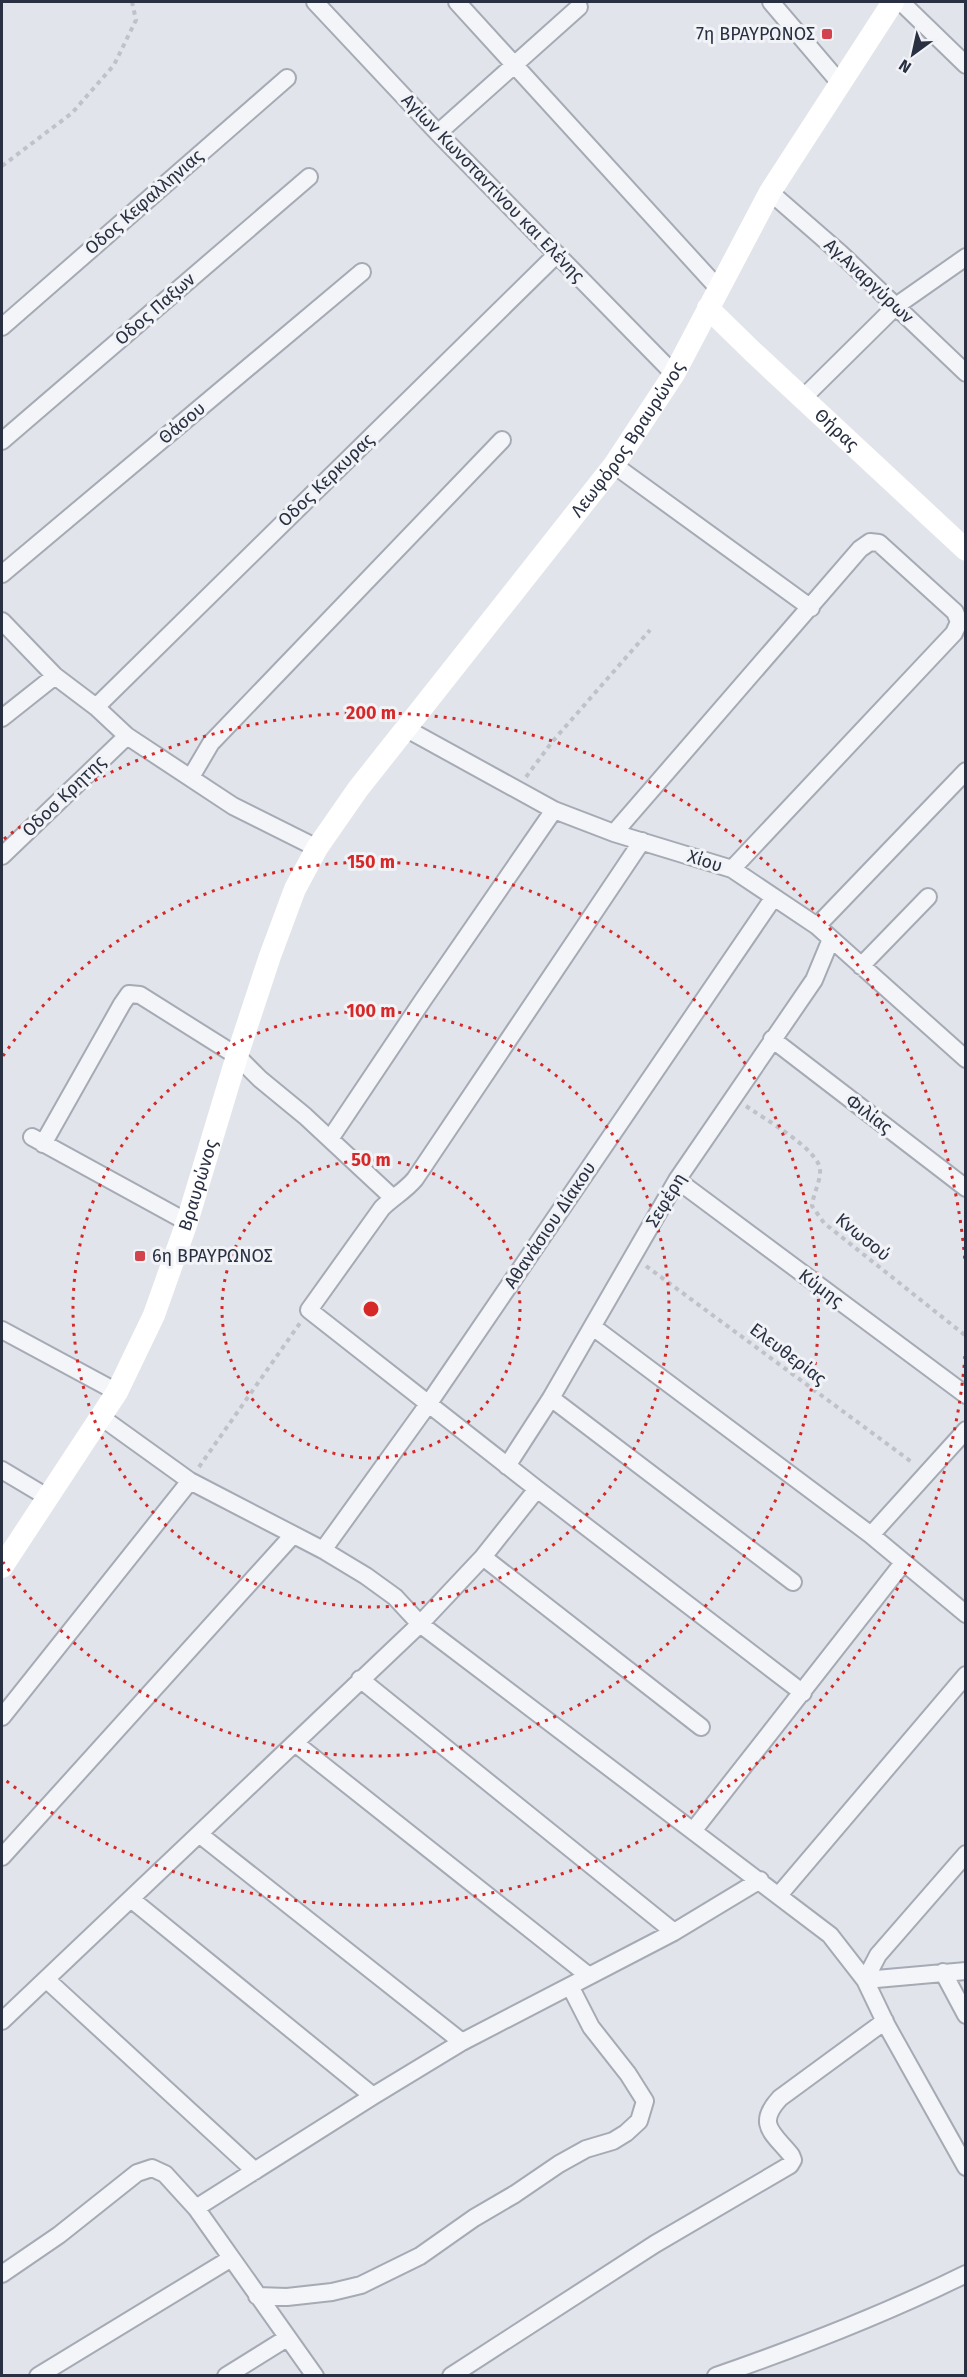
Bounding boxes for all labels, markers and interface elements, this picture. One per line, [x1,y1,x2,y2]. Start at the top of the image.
place label: 7η ΒΡΑΥΡΩΝΟΣ [696,23,815,45]
north arrow [883,24,943,84]
marker: 7η ΒΡΑΥΡΩΝΟΣ [820,27,834,41]
text: N [895,55,915,77]
street label: Αγίων Κωνσταντίνου και Ελένης [397,89,589,287]
street label: Οδος Κεφαλληνιας [80,144,208,259]
street label: Αγ.Αναργύρων [820,234,919,328]
street label: Οδος Παξων [110,268,200,350]
street label: Λεωφόρος Βραυρώνος [566,357,690,522]
street label: Θάσου [154,397,210,449]
street label: Θήρας [810,404,864,456]
street label: Οδος Κερκυρας [273,428,379,531]
text: 200 m [346,702,396,724]
street label: Οδοσ Κρητης [18,750,111,841]
street label: Χίου [685,845,725,877]
text: 150 m [347,851,395,873]
text: 100 m [347,1000,395,1022]
street label: Φιλίας [841,1089,897,1139]
street label: Βραυρώνος [174,1136,222,1234]
text: 50 m [351,1149,391,1171]
street label: Αθανάσιου Δίακου [500,1158,600,1292]
street label: Σεφέρη [641,1169,691,1231]
street label: Κνωσού [831,1208,895,1266]
place label: 6η ΒΡΑΥΡΩΝΟΣ [152,1245,273,1267]
marker: 6η ΒΡΑΥΡΩΝΟΣ [133,1249,147,1263]
street label: Κύμης [794,1264,848,1312]
centre of rings [361,1299,381,1319]
street label: Ελευθερίας [745,1318,831,1390]

